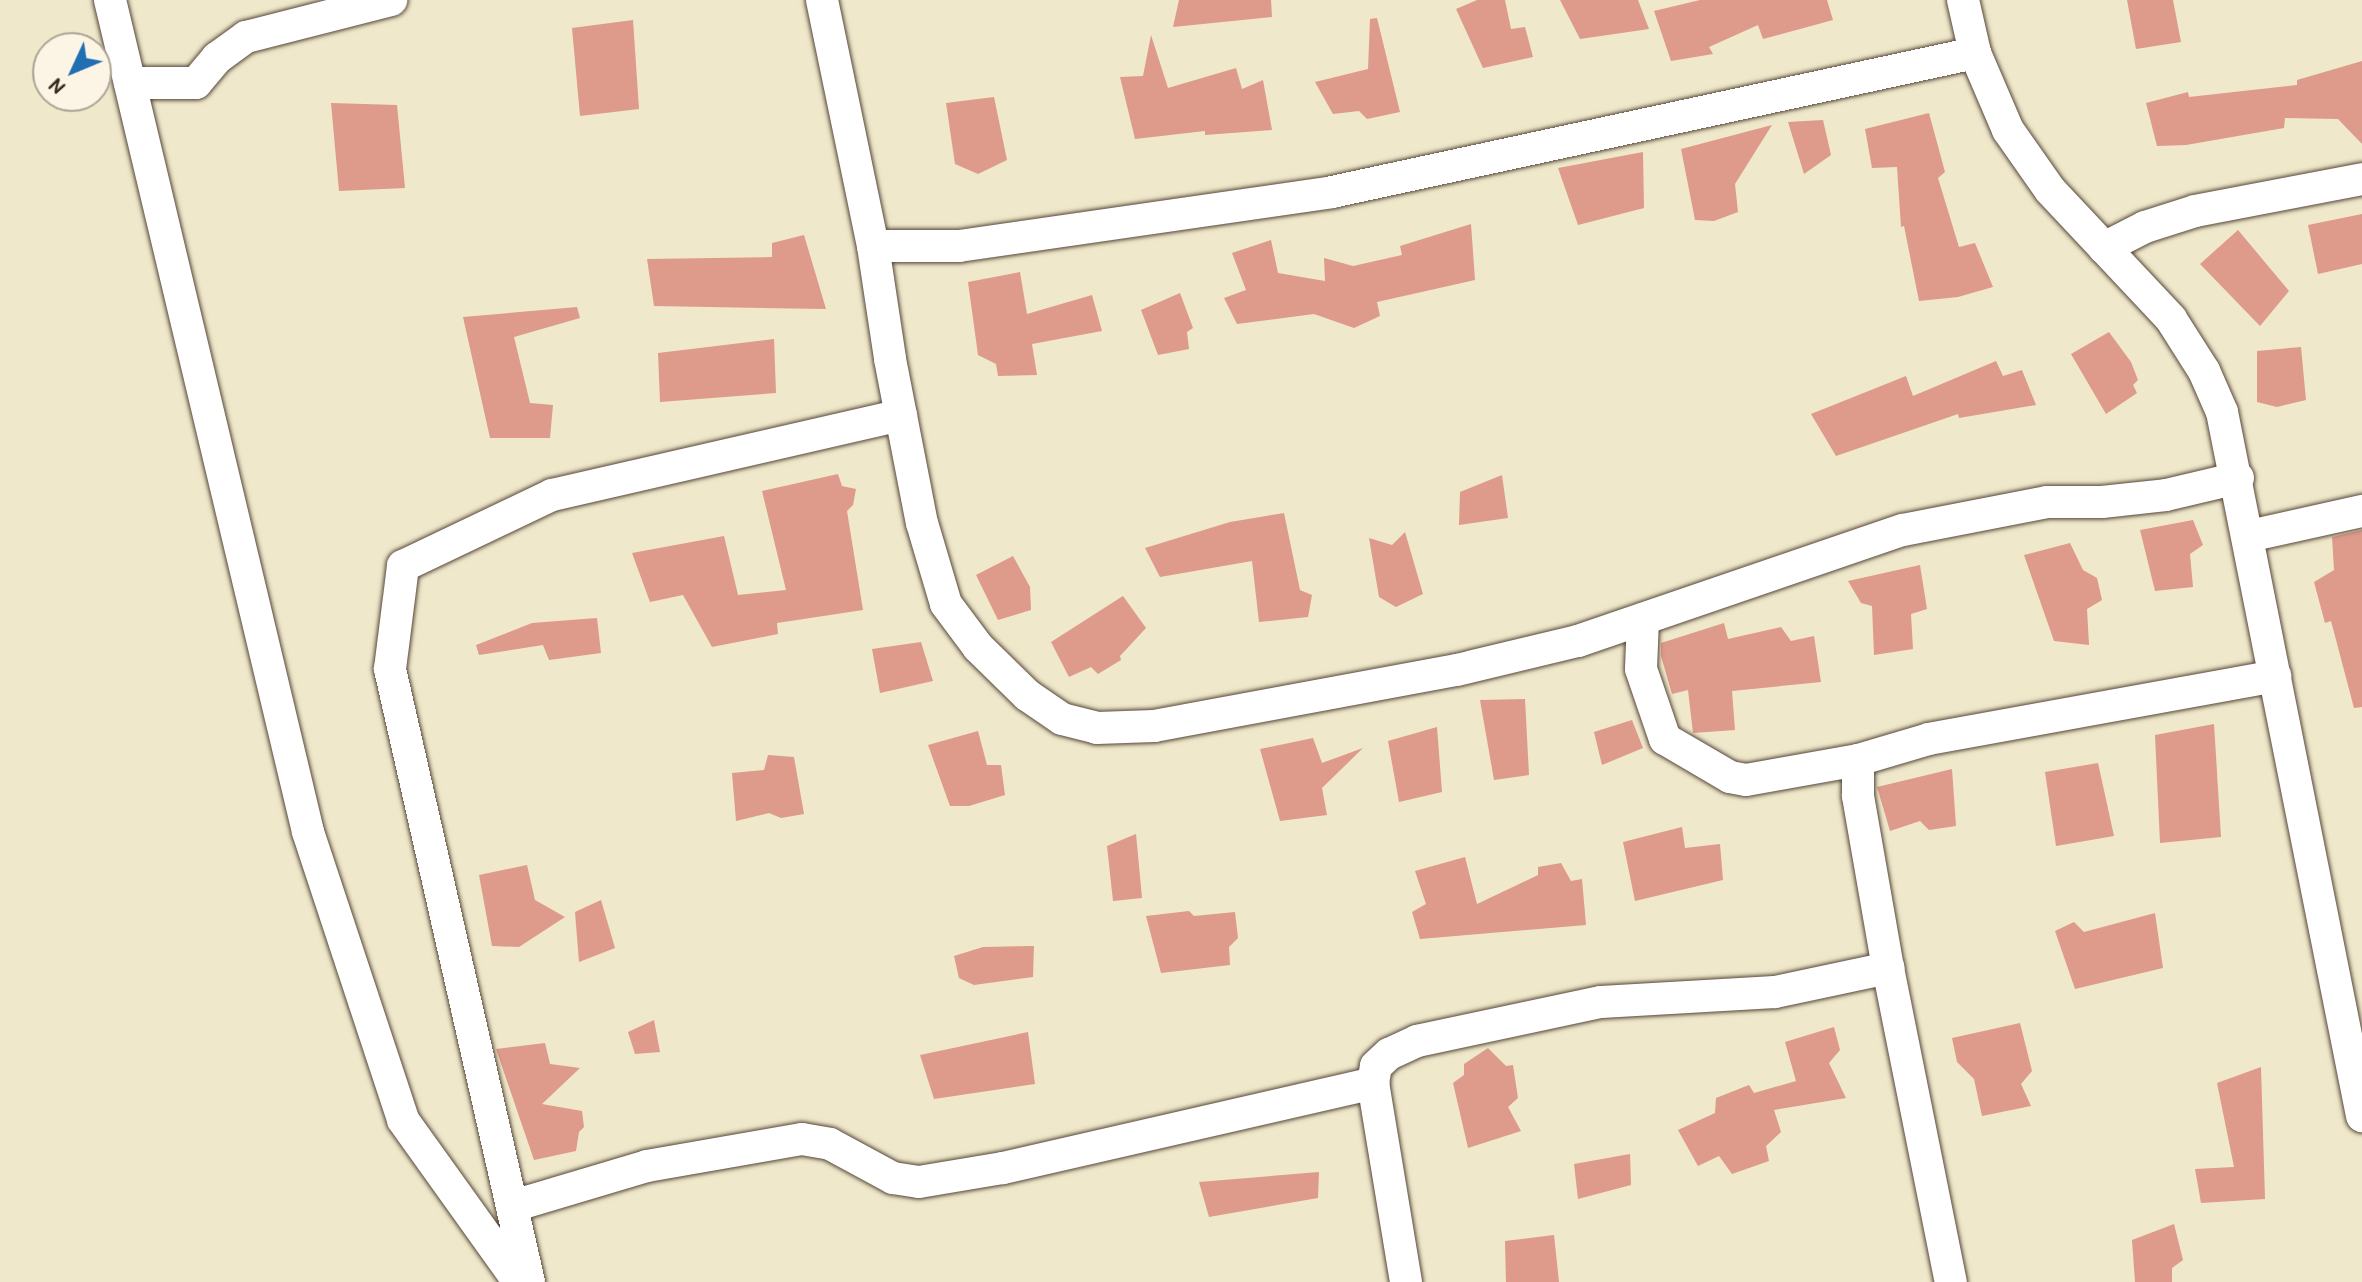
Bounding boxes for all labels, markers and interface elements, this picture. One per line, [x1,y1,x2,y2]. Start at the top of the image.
north arrow [32,32,112,112]
text: N [41,73,71,102]

